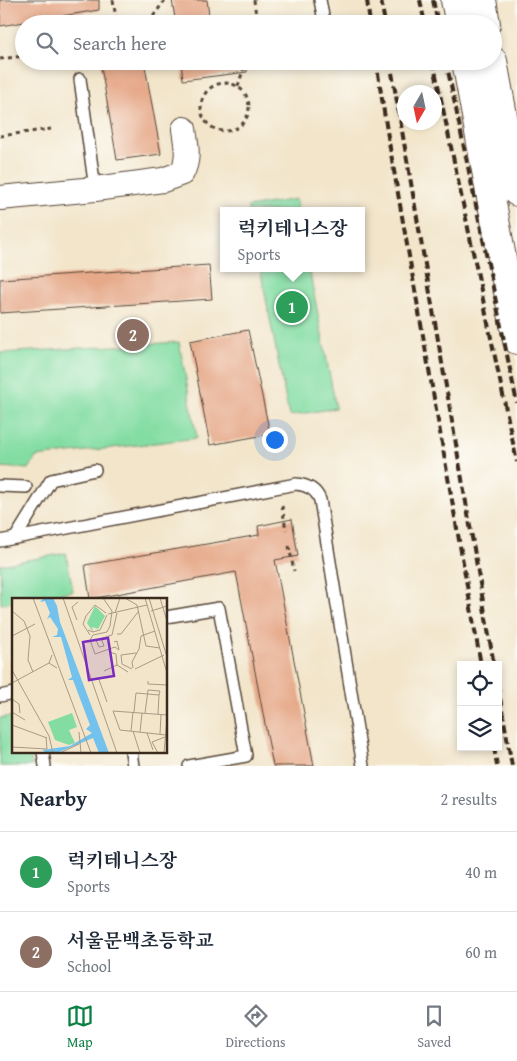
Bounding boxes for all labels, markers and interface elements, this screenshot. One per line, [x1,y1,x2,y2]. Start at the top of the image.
search box [15,15,502,70]
icon: search [33,29,61,57]
text: Search here [73,29,167,57]
north arrow [397,85,442,130]
popup [220,207,365,272]
text: 럭키테니스장 [237,214,348,242]
text: Sports [237,242,281,266]
pin: 1 [276,288,308,326]
pin: 2 [117,316,149,354]
your location [262,427,288,453]
inset map [12,598,168,754]
map controls [457,661,502,751]
button: locate [457,661,502,706]
button: layers [457,706,502,751]
text: Nearby [20,783,87,814]
text: 2 results [440,787,497,811]
text: 럭키테니스장 [67,846,177,874]
text: 1 [32,860,40,884]
text: 40 m [465,860,497,884]
text: Sports [67,874,110,898]
text: 서울문백초등학교 [67,926,214,954]
text: 2 [32,940,40,964]
text: 60 m [465,940,497,964]
text: School [67,954,111,978]
tab: Map [66,1002,94,1052]
tab: Directions [225,1002,286,1052]
tab: Saved [417,1002,451,1052]

